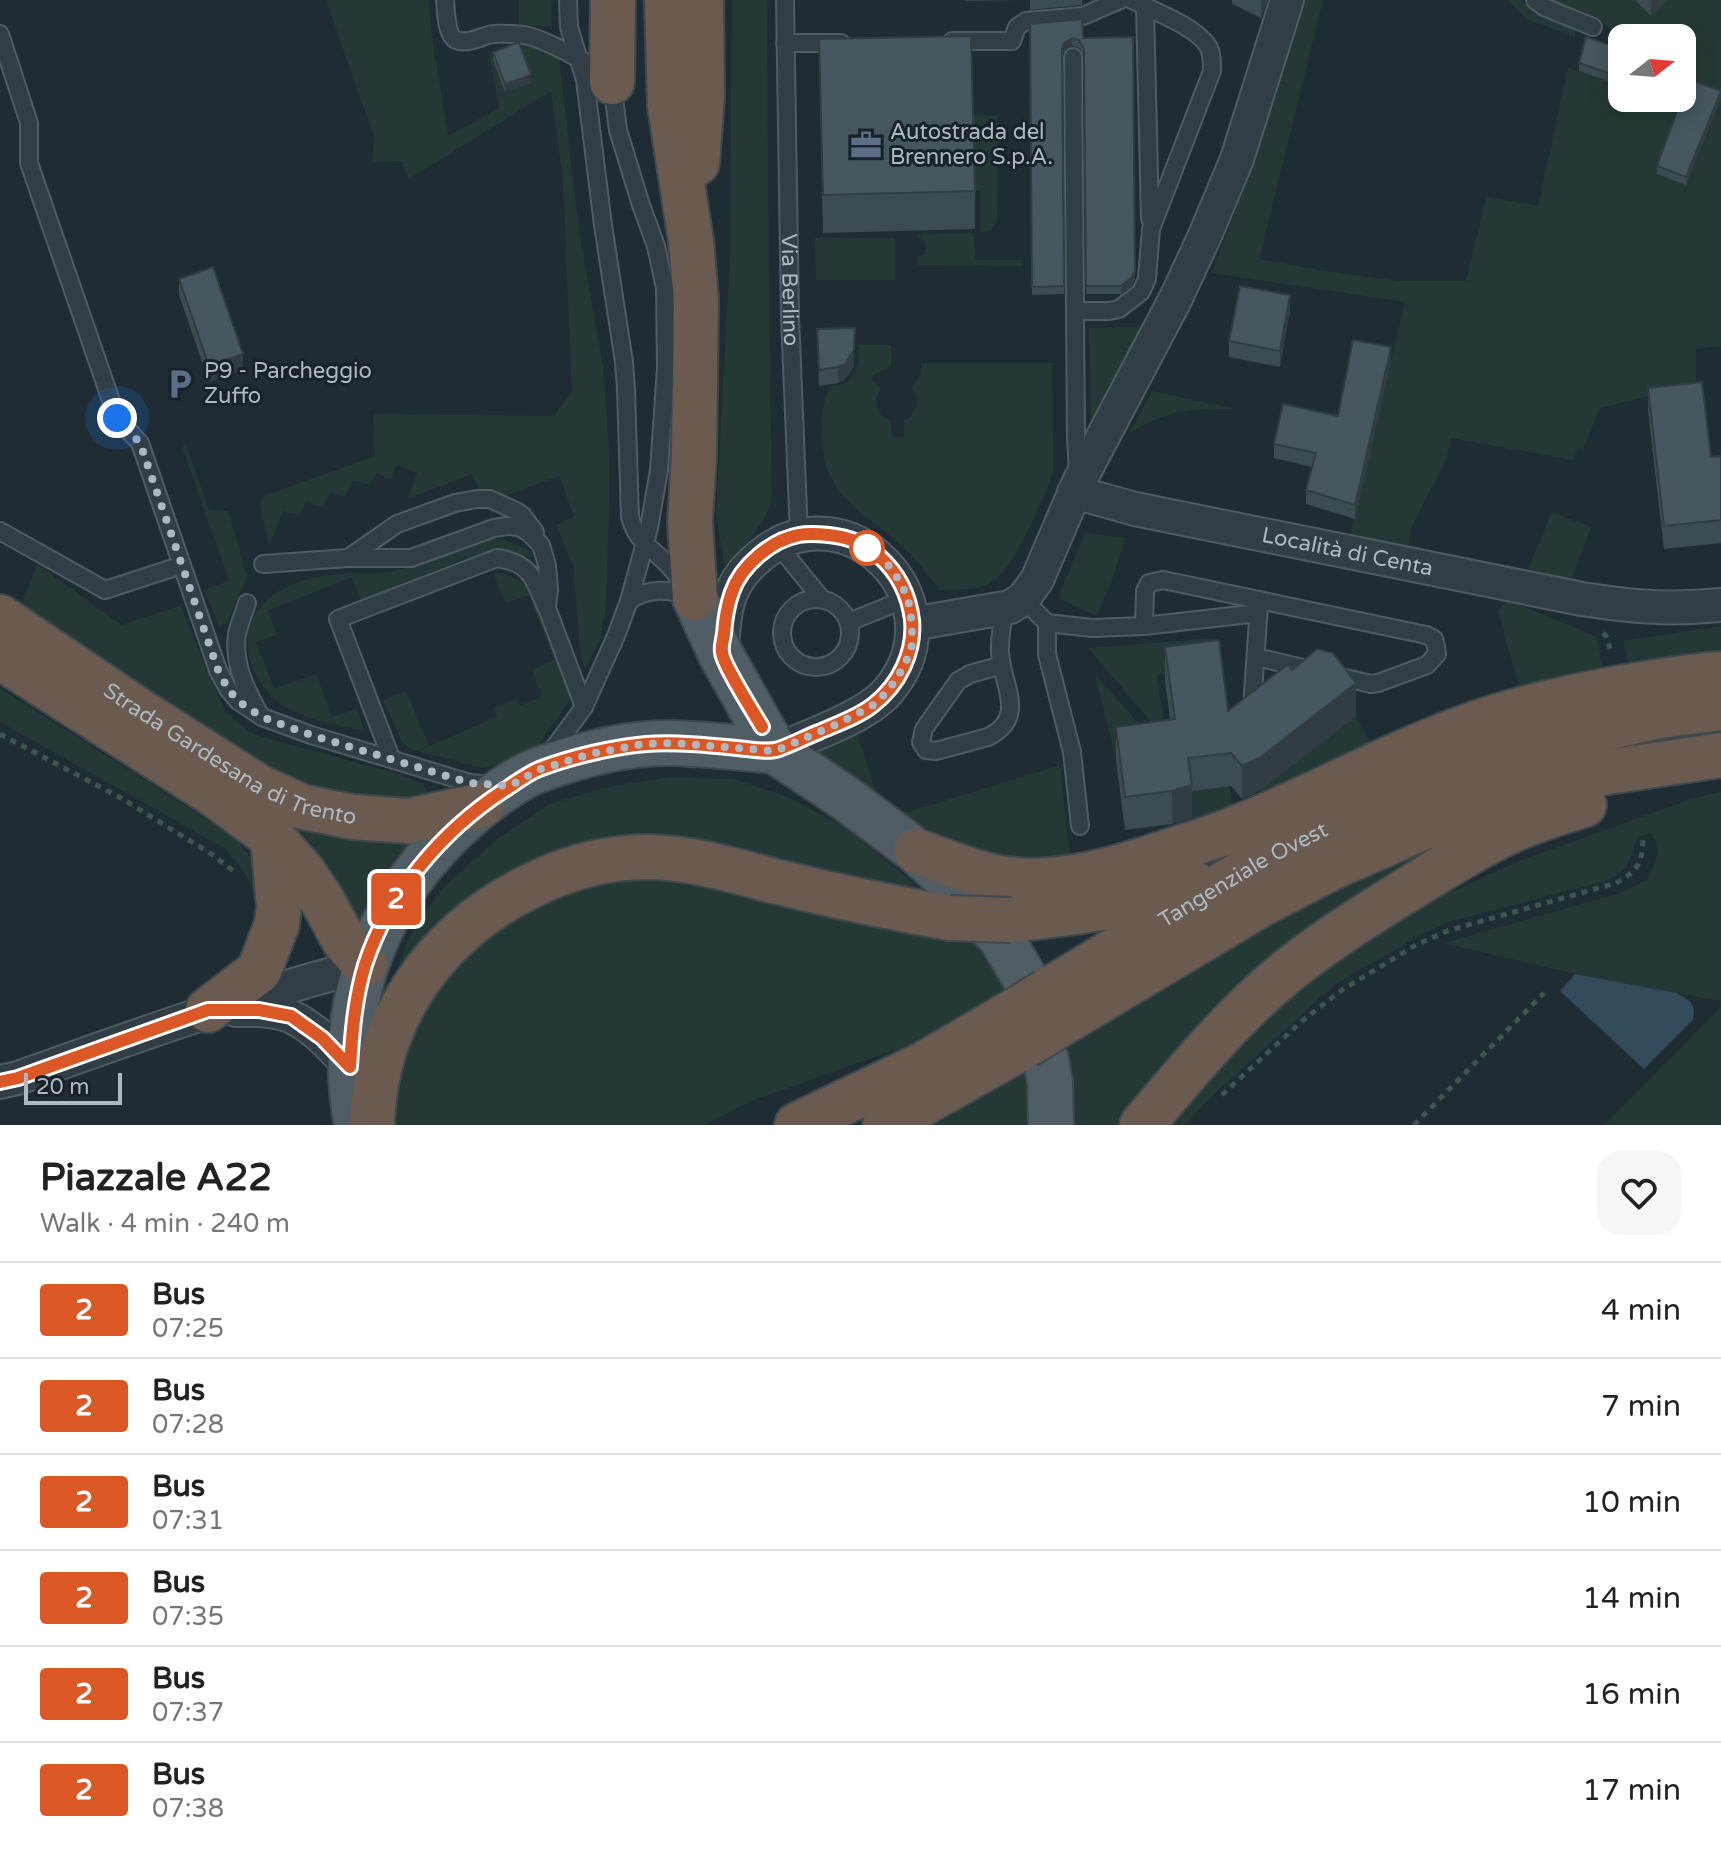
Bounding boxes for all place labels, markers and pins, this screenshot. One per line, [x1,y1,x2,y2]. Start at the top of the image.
place label: Autostrada del Brennero S.p.A. [890,119,1053,170]
office icon: Autostrada del Brennero S.p.A. [849,128,883,162]
place label: P9 - Parcheggio Zuffo [204,358,372,409]
parking icon: P9 - Parcheggio Zuffo [163,367,197,401]
unlabelled marker [850,531,884,565]

